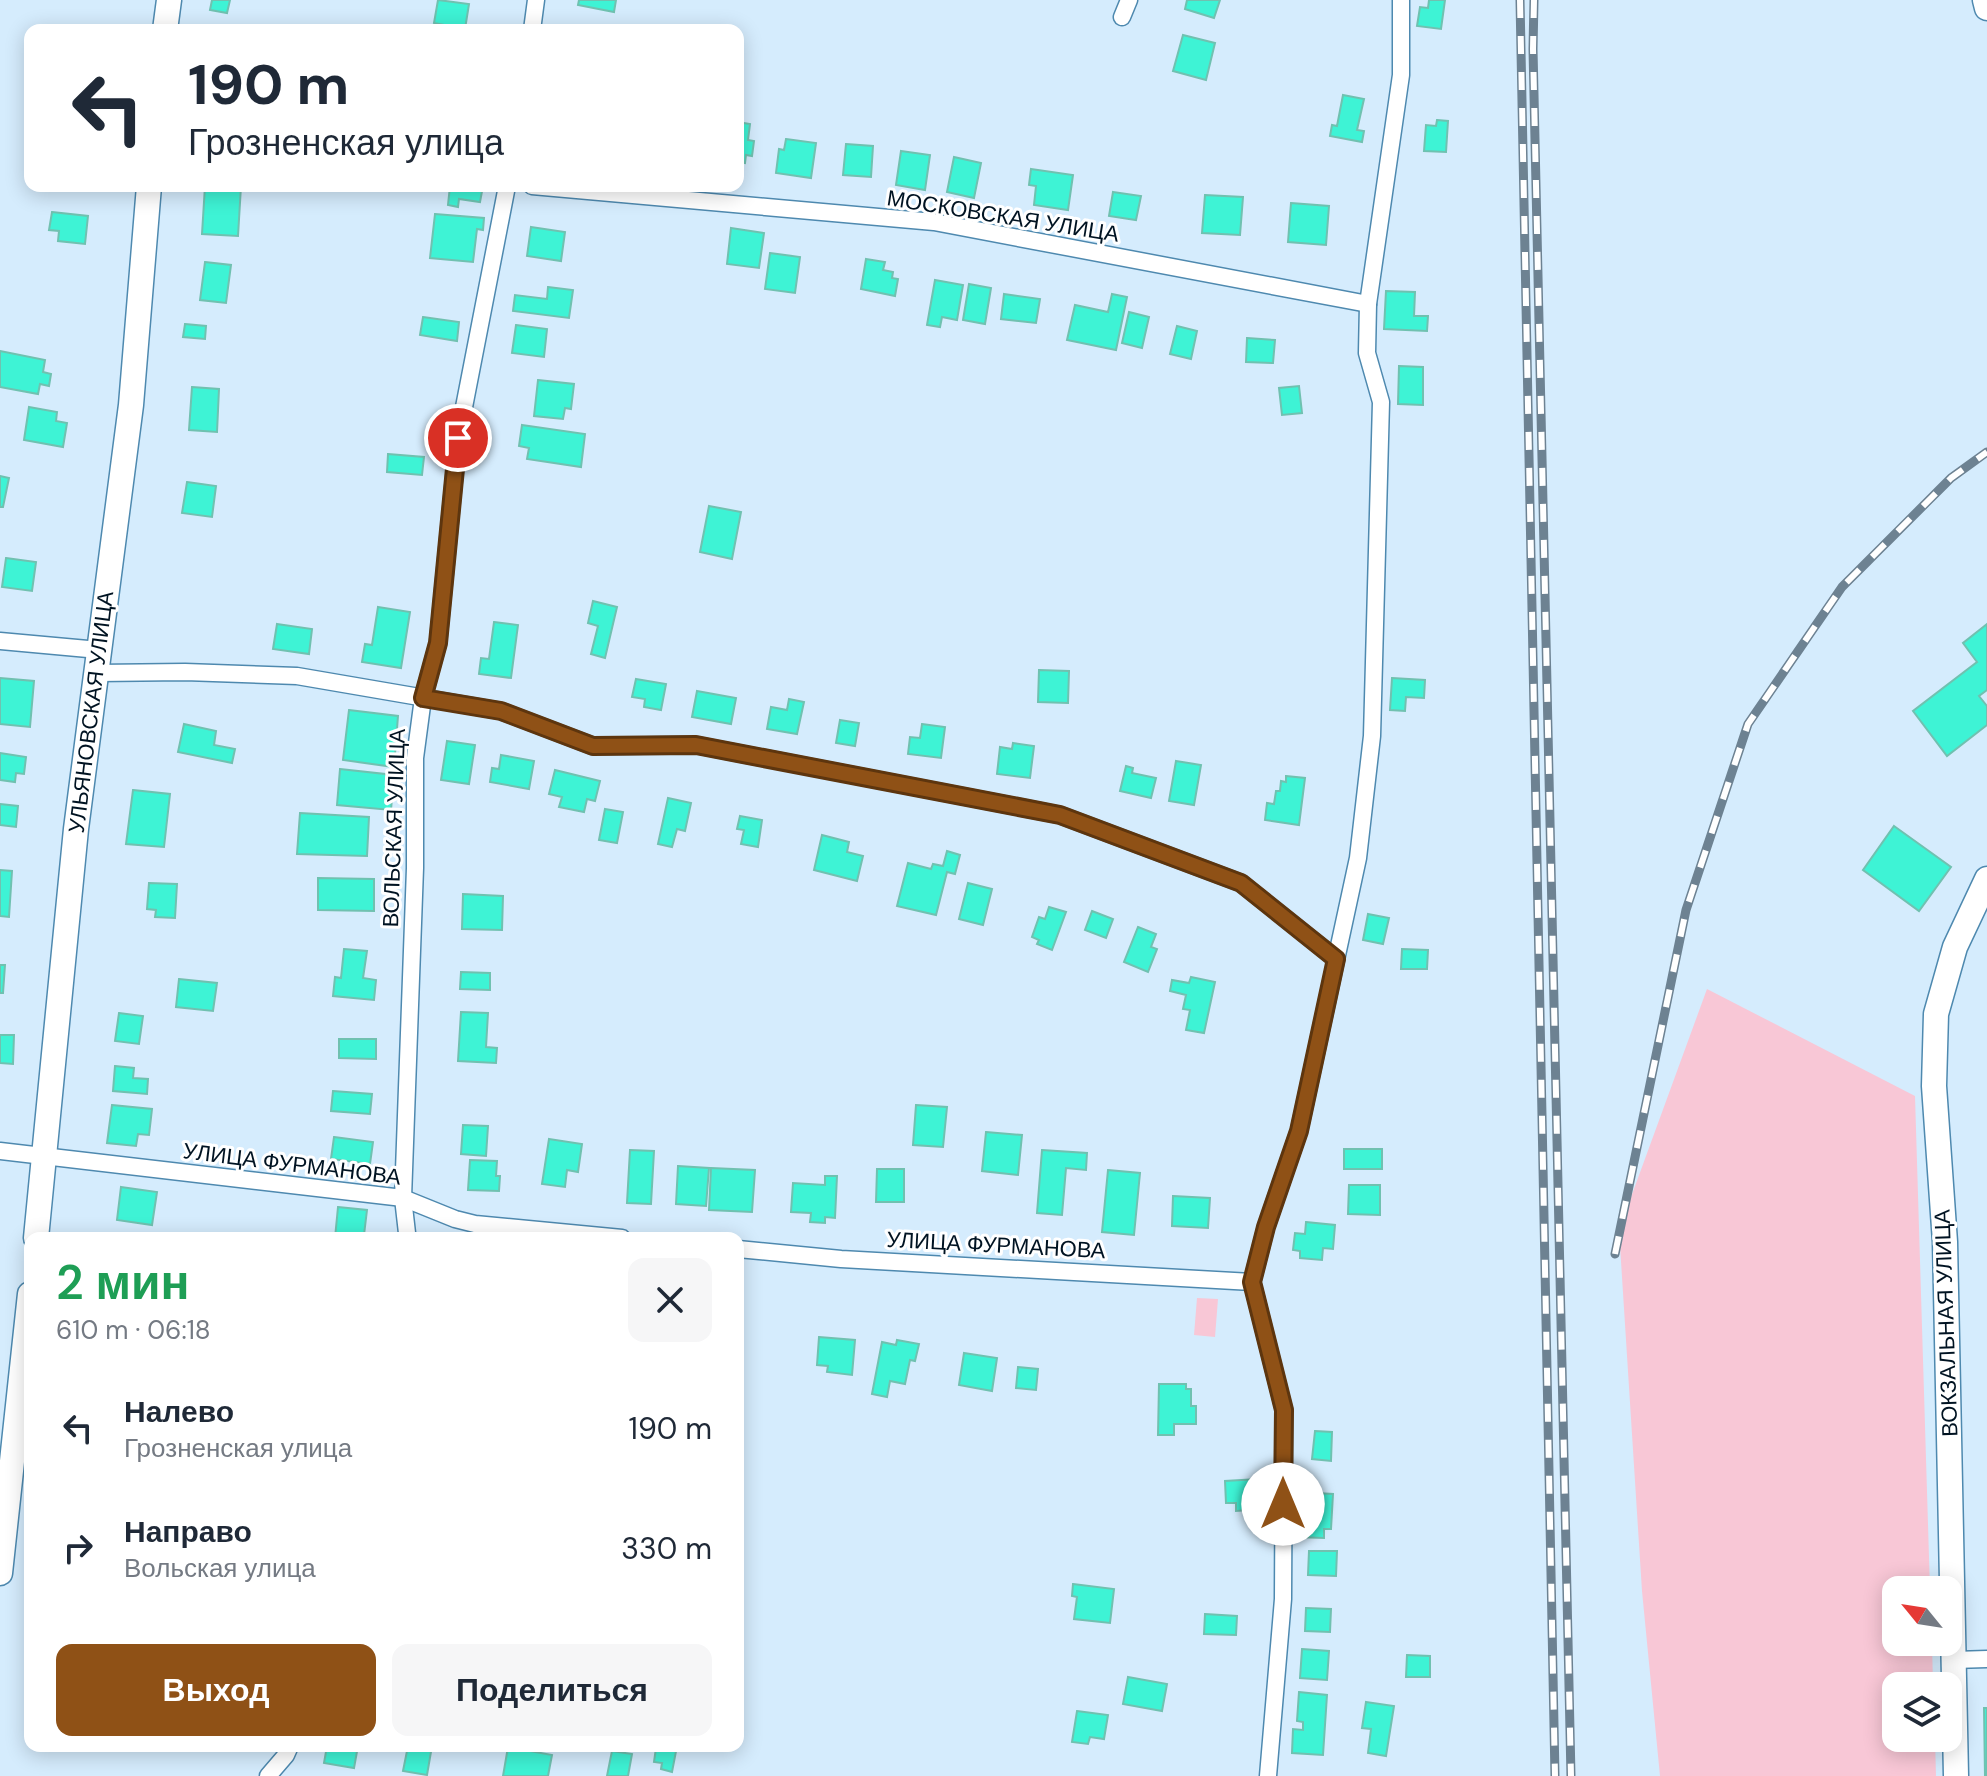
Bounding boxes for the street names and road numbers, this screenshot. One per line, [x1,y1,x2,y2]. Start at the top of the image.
street label: МОСКОВСКАЯ УЛИЦА [885,183,1121,249]
street label: УЛЬЯНОВСКАЯ УЛИЦА [62,589,120,835]
street label: ВОЛЬСКАЯ УЛИЦА [376,728,412,928]
street label: УЛИЦА ФУРМАНОВА [182,1136,403,1192]
street label: ВОКЗАЛЬНАЯ УЛИЦА [1928,1208,1964,1437]
street label: УЛИЦА ФУРМАНОВА [886,1225,1106,1265]

